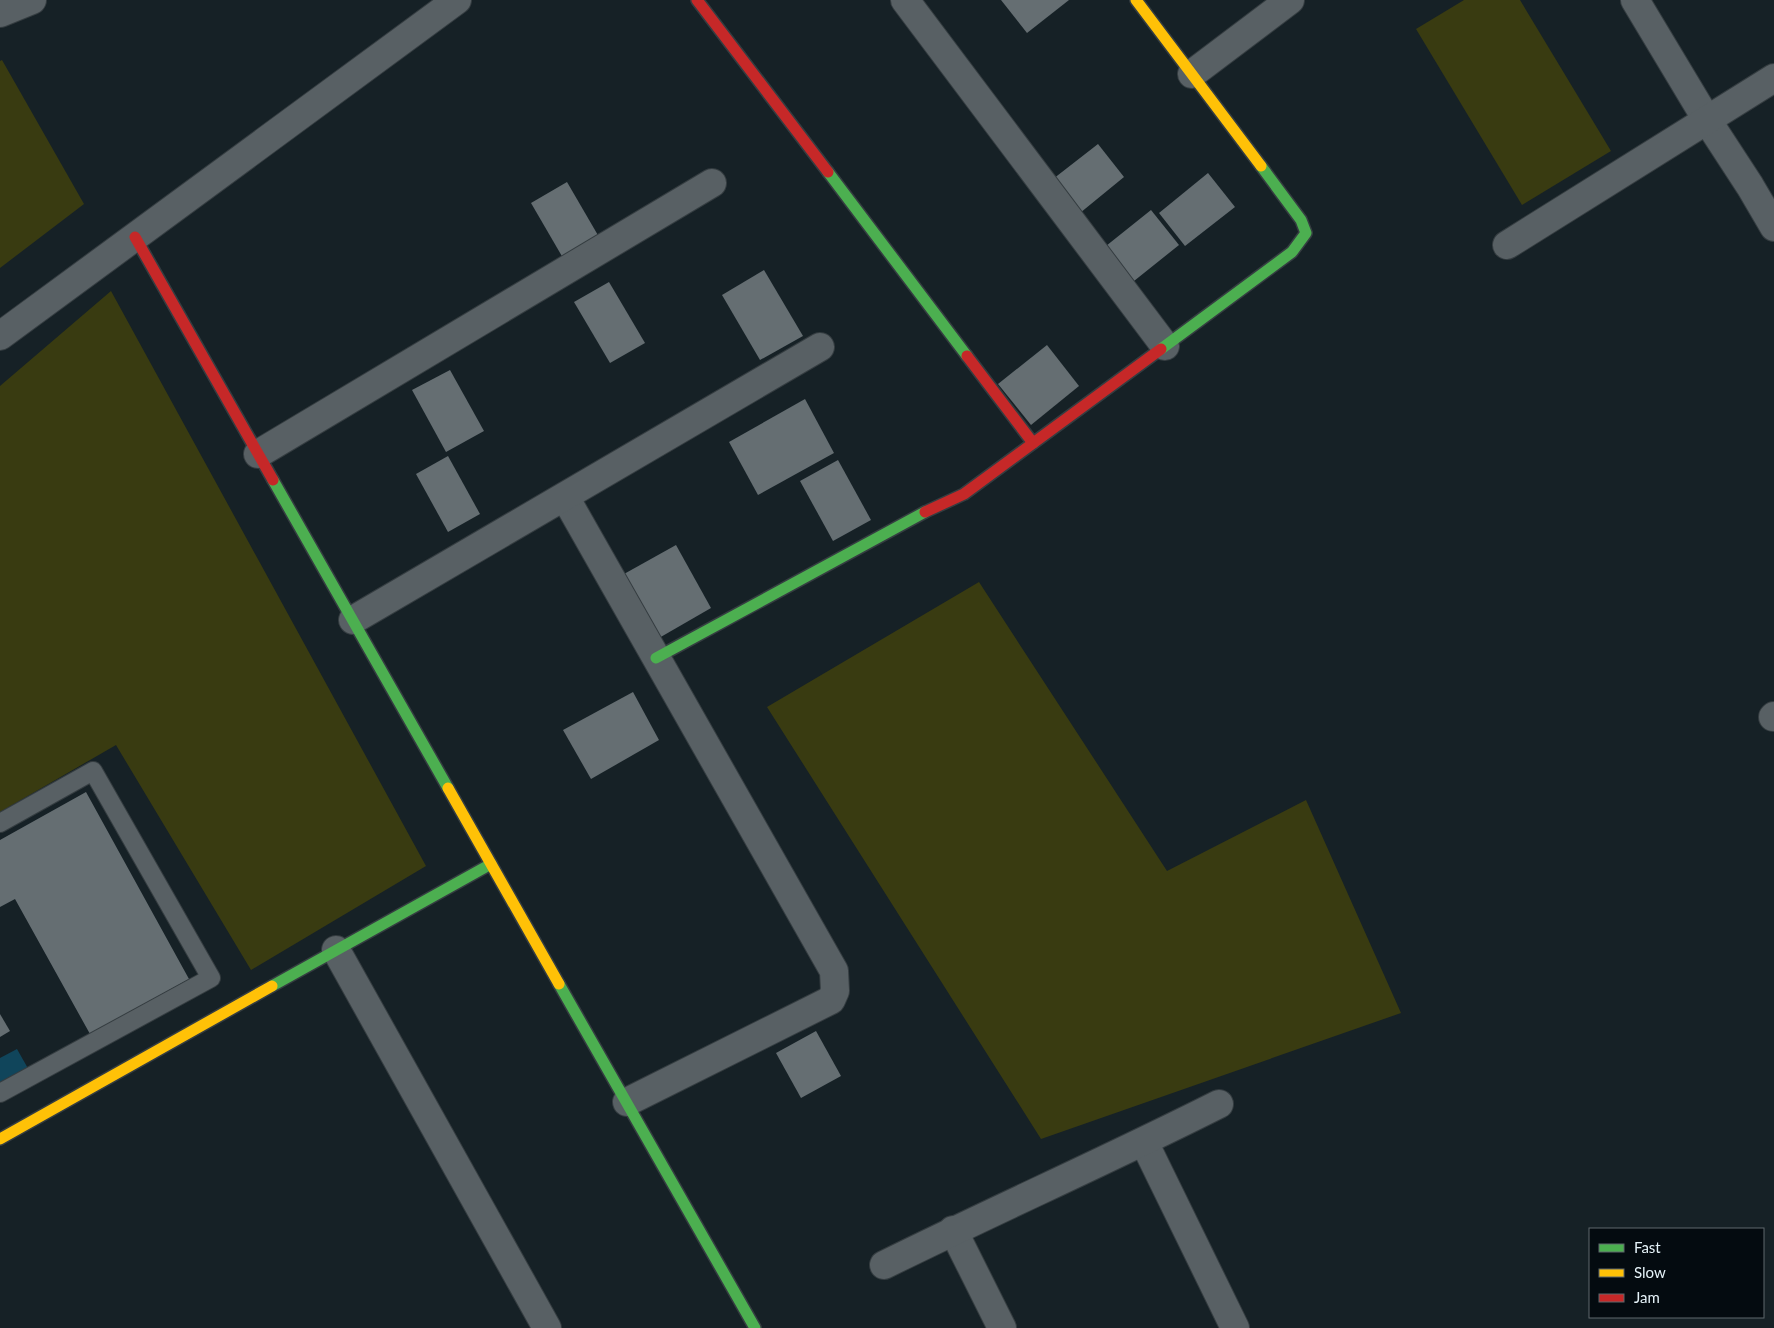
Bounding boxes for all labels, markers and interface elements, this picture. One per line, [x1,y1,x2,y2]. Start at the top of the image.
legend [1589,1228,1764,1318]
text: Fast [1634,1238,1661,1256]
text: Slow [1634,1263,1666,1281]
text: Jam [1634,1288,1660,1306]

